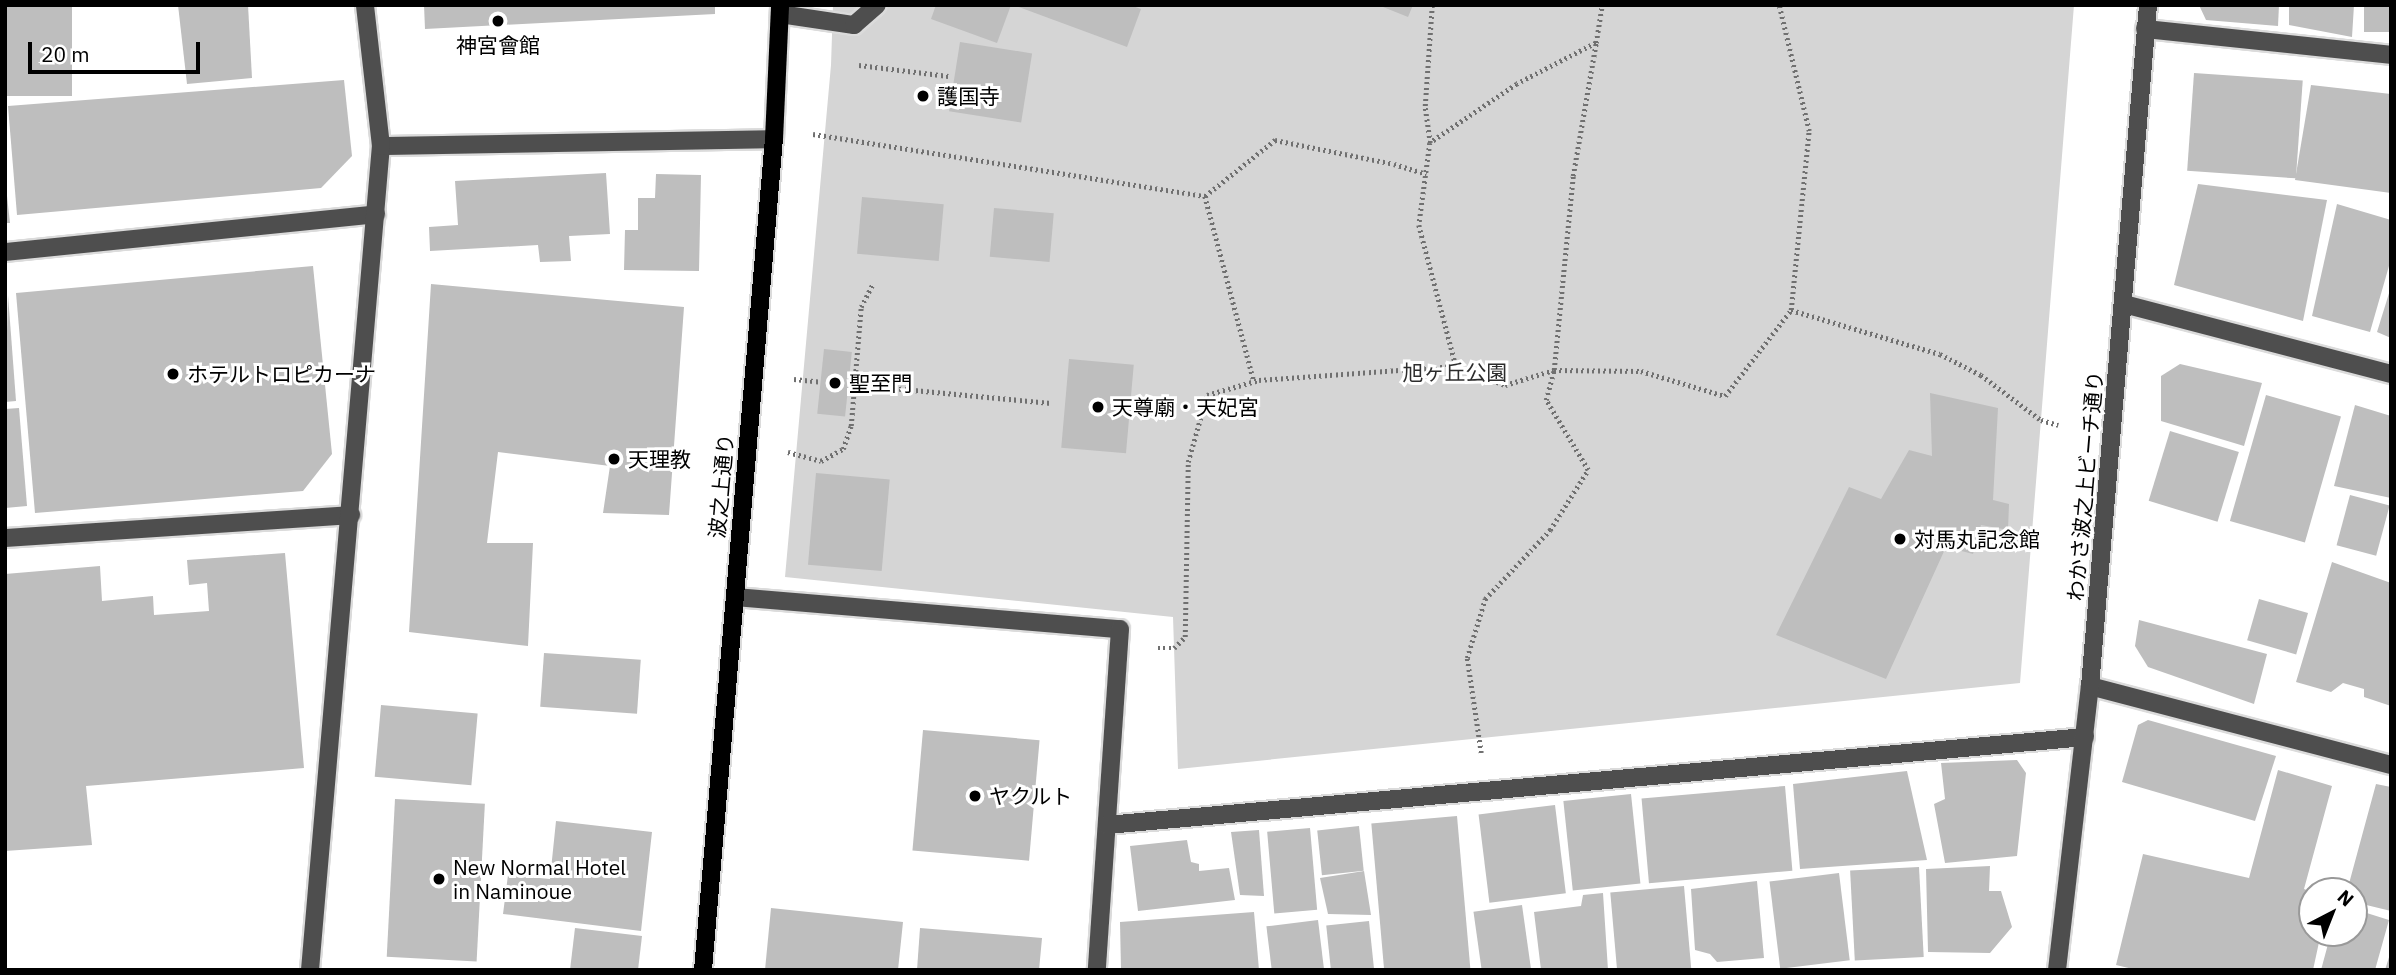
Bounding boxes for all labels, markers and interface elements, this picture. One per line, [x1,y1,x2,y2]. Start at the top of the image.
marker: 神宮會館 [490,13,506,29]
scale bar [32,28,203,72]
place label: 神宮會館 [456,32,540,58]
text: 20 m [41,40,90,68]
place label: 護国寺 [937,83,1000,109]
marker: 護国寺 [915,88,931,104]
park label: 旭ヶ丘公園 [1403,359,1507,385]
place label: ホテルトロピカーナ [187,361,376,387]
marker: ホテルトロピカーナ [165,366,181,382]
place label: 聖至門 [849,370,912,396]
street label: わかさ波之上ビーチ通り [2062,370,2108,602]
marker: 聖至門 [827,375,843,391]
place label: 天尊廟・天妃宮 [1112,394,1259,420]
marker: 天尊廟・天妃宮 [1090,399,1106,415]
street label: 波之上通り [704,433,738,539]
place label: 天理教 [628,446,691,472]
marker: 天理教 [606,451,622,467]
place label: 対馬丸記念館 [1914,526,2040,552]
marker: 対馬丸記念館 [1892,531,1908,547]
place label: ヤクルト [989,783,1073,809]
marker: ヤクルト [967,788,983,804]
place label: New Normal Hotel in Naminoue [453,854,626,904]
marker: New Normal Hotel in Naminoue [431,871,447,887]
north arrow [2298,877,2368,947]
text: N [2333,884,2359,911]

